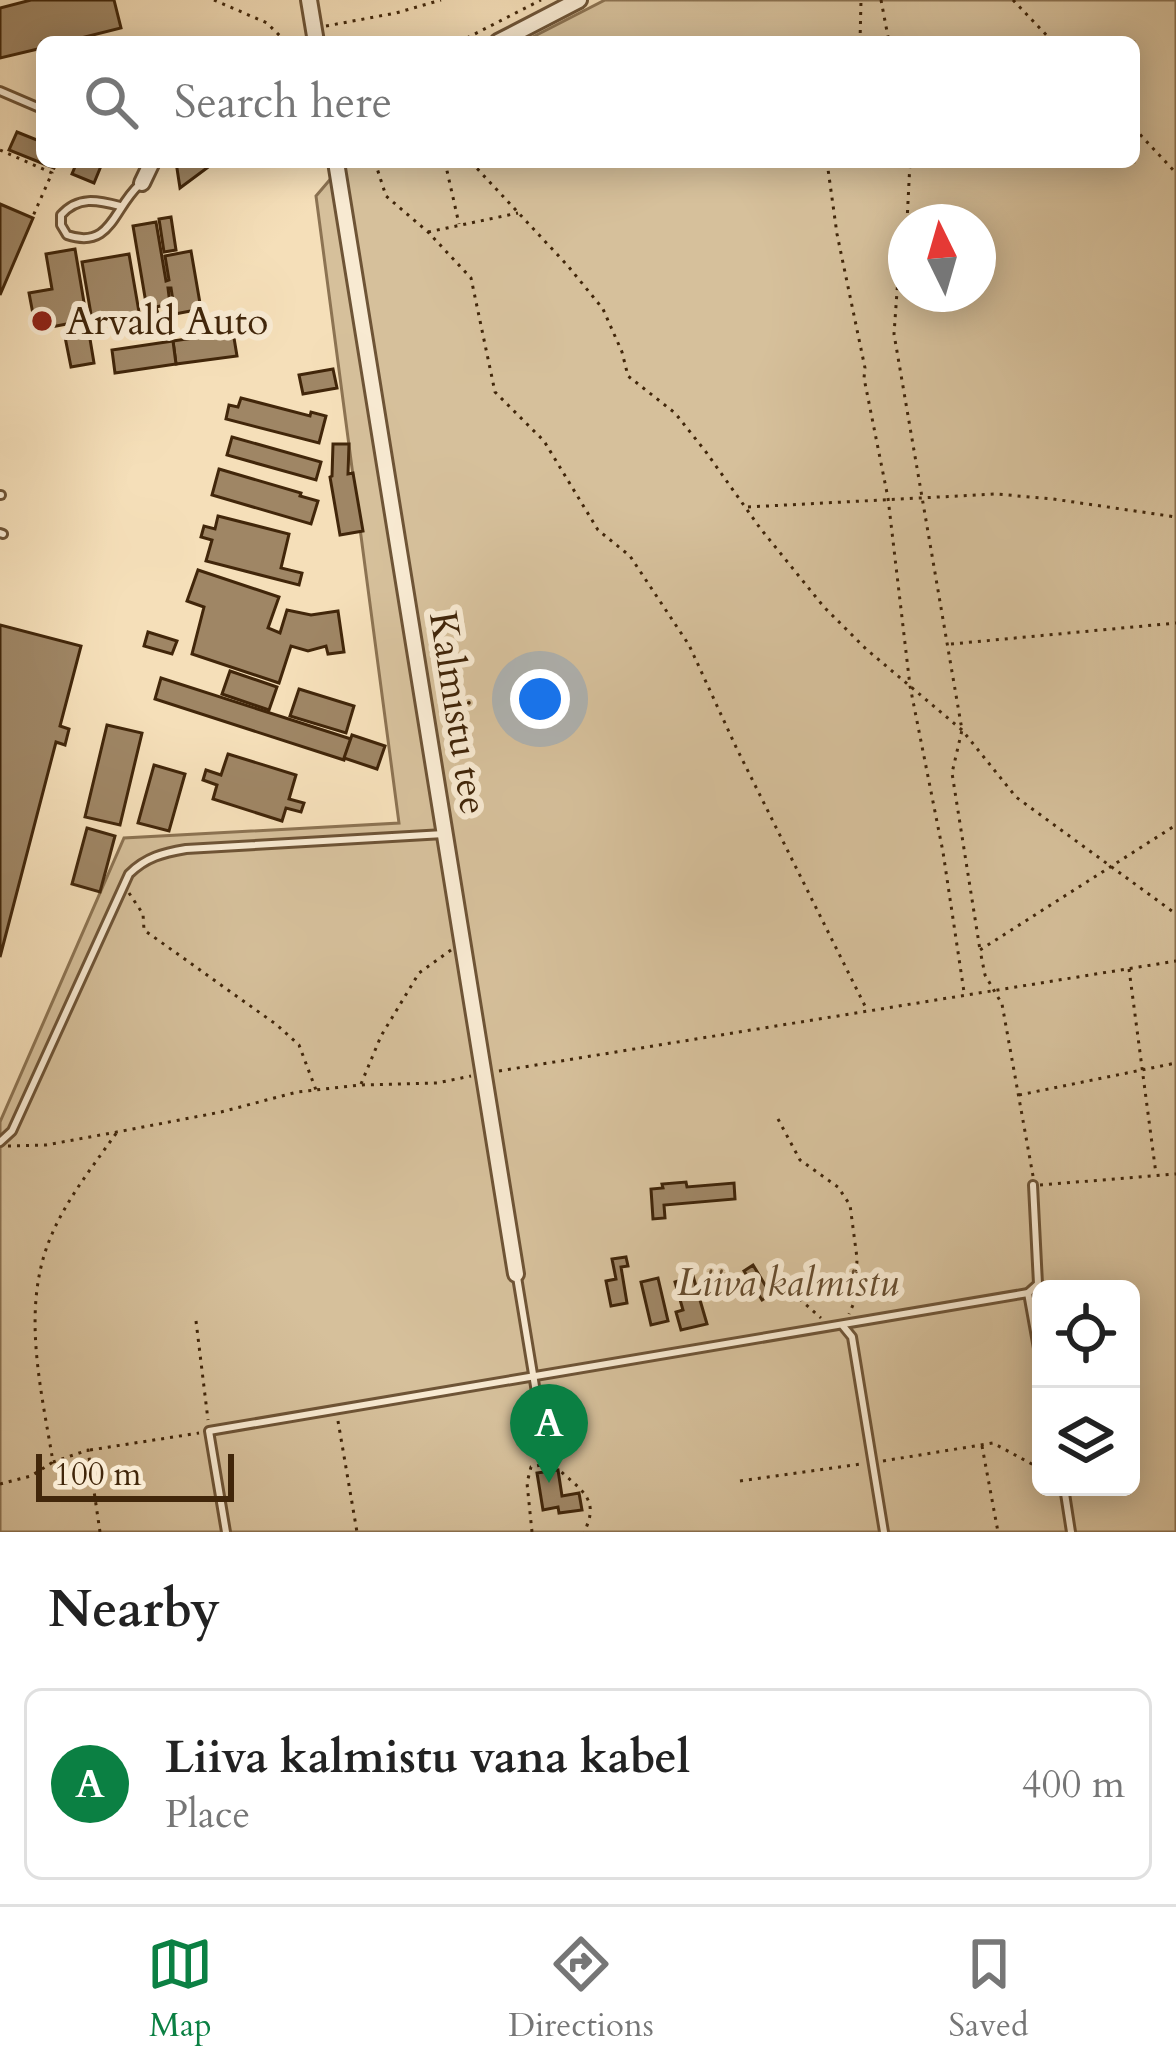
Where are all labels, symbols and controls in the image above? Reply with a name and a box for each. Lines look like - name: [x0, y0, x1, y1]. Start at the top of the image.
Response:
- search box: [36, 36, 1140, 168]
- icon: search: [78, 69, 144, 135]
- text: Search here: [174, 72, 392, 133]
- north arrow: [888, 204, 996, 312]
- place label: Arvald Auto: [66, 295, 268, 348]
- marker: Arvald Auto: [29, 308, 55, 334]
- street label: Kalmistu tee: [416, 608, 500, 818]
- your location: [510, 669, 570, 729]
- park label: Liiva kalmistu: [677, 1256, 899, 1309]
- map controls: [1032, 1280, 1140, 1496]
- button: locate: [1032, 1280, 1140, 1388]
- pin: A: [510, 1384, 588, 1483]
- button: layers: [1032, 1388, 1140, 1496]
- scale bar: [36, 1448, 234, 1501]
- text: 100 m: [54, 1452, 141, 1497]
- text: Nearby: [48, 1575, 220, 1645]
- text: Liiva kalmistu vana kabel: [165, 1727, 690, 1788]
- text: A: [75, 1758, 105, 1811]
- text: 400 m: [1022, 1758, 1125, 1811]
- text: Place: [165, 1788, 250, 1841]
- tab: Map: [147, 1931, 213, 2048]
- tab: Directions: [508, 1931, 654, 2048]
- tab: Saved: [949, 1931, 1029, 2048]

